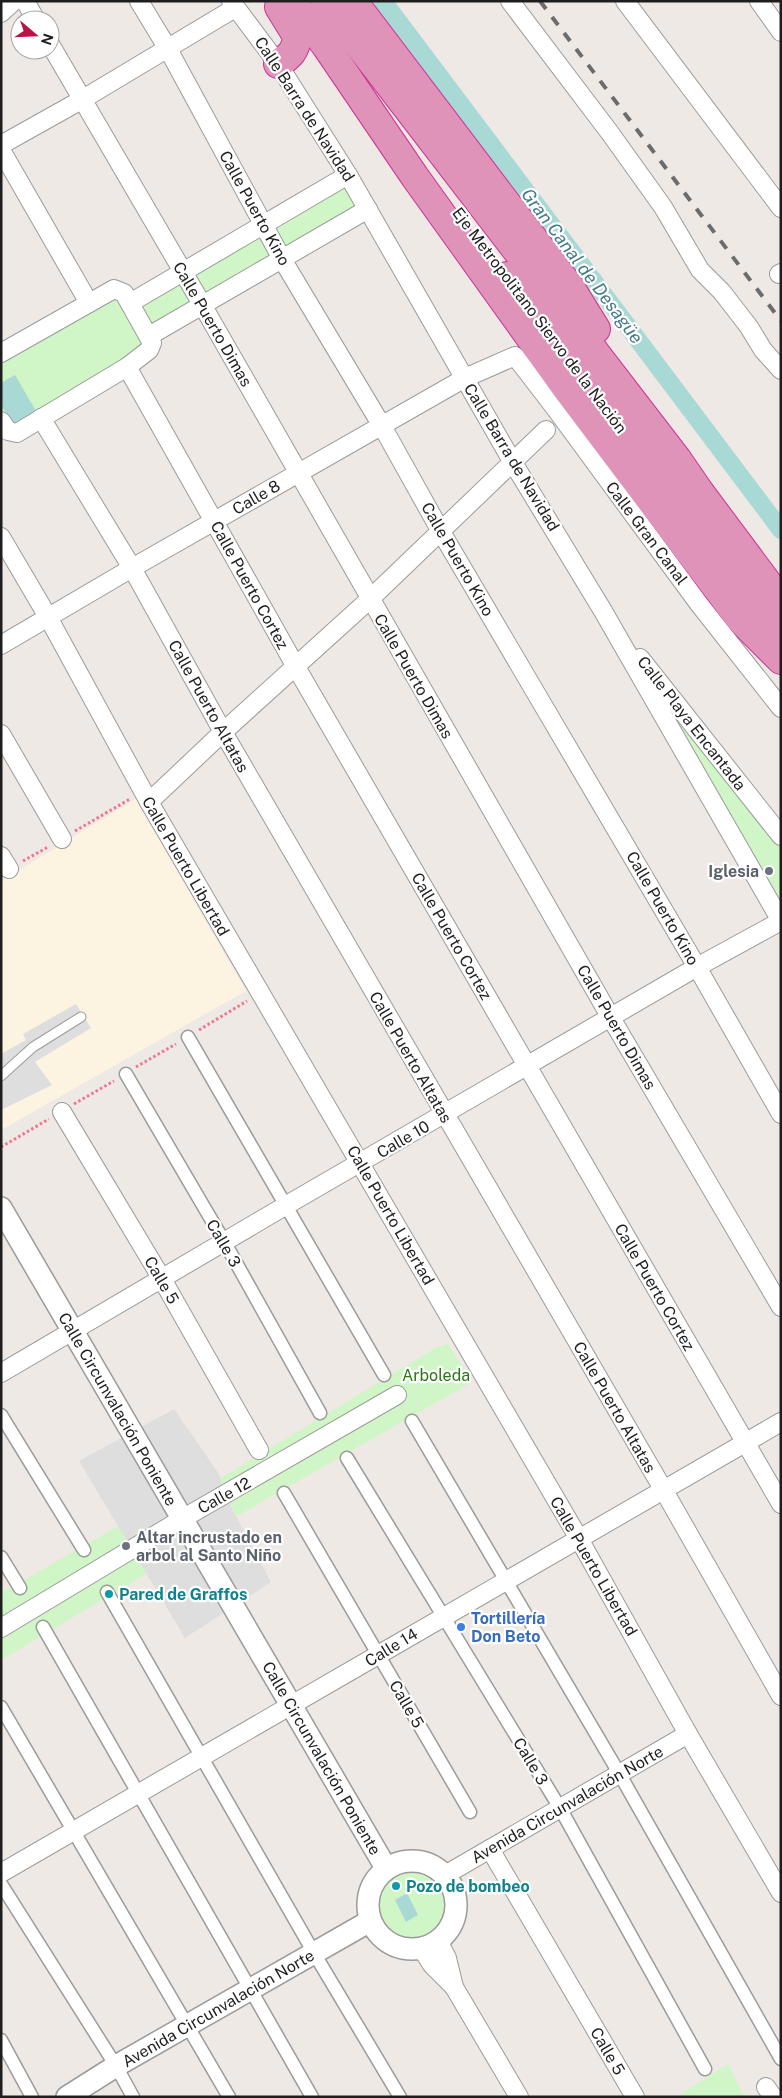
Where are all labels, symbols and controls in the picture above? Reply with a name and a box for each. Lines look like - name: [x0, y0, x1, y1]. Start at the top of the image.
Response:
- north arrow: [10, 10, 60, 60]
- text: N: [38, 31, 57, 47]
- street label: Calle Barra de Navidad: [251, 33, 359, 185]
- street label: Calle Puerto Kino: [215, 148, 294, 269]
- water label: Gran Canal de Desagüe: [517, 184, 648, 348]
- street label: Eje Metropolitano Siervo de la Nación: [448, 204, 631, 437]
- street label: Calle Puerto Dimas: [169, 259, 256, 390]
- street label: Calle Barra de Navidad: [460, 380, 563, 535]
- street label: Calle 8: [229, 476, 284, 519]
- street label: Calle Gran Canal: [602, 478, 692, 589]
- street label: Calle Puerto Kino: [417, 499, 498, 620]
- street label: Calle Puerto Cortez: [206, 518, 293, 653]
- street label: Calle Puerto Dimas: [370, 611, 457, 742]
- street label: Calle Puerto Altatas: [164, 637, 253, 776]
- street label: Calle Playa Encantada: [633, 652, 750, 794]
- street label: Calle Puerto Libertad: [138, 793, 233, 939]
- street label: Calle Puerto Kino: [622, 848, 703, 969]
- place label: Iglesia: [708, 862, 759, 881]
- marker: Iglesia: [763, 865, 775, 877]
- street label: Calle Puerto Cortez: [407, 869, 496, 1003]
- street label: Calle Puerto Dimas: [573, 962, 660, 1093]
- street label: Calle Puerto Altatas: [365, 988, 456, 1126]
- street label: Calle 10: [373, 1117, 433, 1162]
- street label: Calle Puerto Libertad: [343, 1142, 438, 1288]
- street label: Calle 3: [202, 1216, 245, 1270]
- street label: Calle Puerto Cortez: [610, 1220, 699, 1354]
- street label: Calle 5: [140, 1253, 183, 1307]
- street label: Calle Circunvalación Poniente: [54, 1309, 181, 1509]
- street label: Calle Puerto Altatas: [569, 1338, 660, 1476]
- park label: Arboleda: [402, 1366, 470, 1385]
- street label: Calle 12: [194, 1473, 254, 1518]
- street label: Calle Puerto Libertad: [546, 1493, 641, 1639]
- place label: Altar incrustado en arbol al Santo Niño: [136, 1528, 282, 1565]
- marker: Altar incrustado en arbol al Santo Niño: [120, 1540, 132, 1552]
- place label: Pared de Graffos: [119, 1585, 247, 1604]
- marker: Pared de Graffos: [103, 1588, 115, 1600]
- place label: Tortillería Don Beto: [471, 1609, 545, 1646]
- marker: Tortillería Don Beto: [455, 1621, 467, 1633]
- street label: Calle 14: [361, 1624, 421, 1671]
- street label: Calle Circunvalación Poniente: [258, 1658, 385, 1858]
- street label: Calle 5: [385, 1677, 428, 1731]
- street label: Calle 3: [509, 1734, 552, 1788]
- street label: Avenida Circunvalación Norte: [468, 1742, 666, 1867]
- place label: Pozo de bombeo: [406, 1877, 530, 1896]
- marker: Pozo de bombeo: [390, 1880, 402, 1892]
- street label: Avenida Circunvalación Norte: [119, 1946, 317, 2071]
- street label: Calle 5: [586, 2024, 629, 2078]

